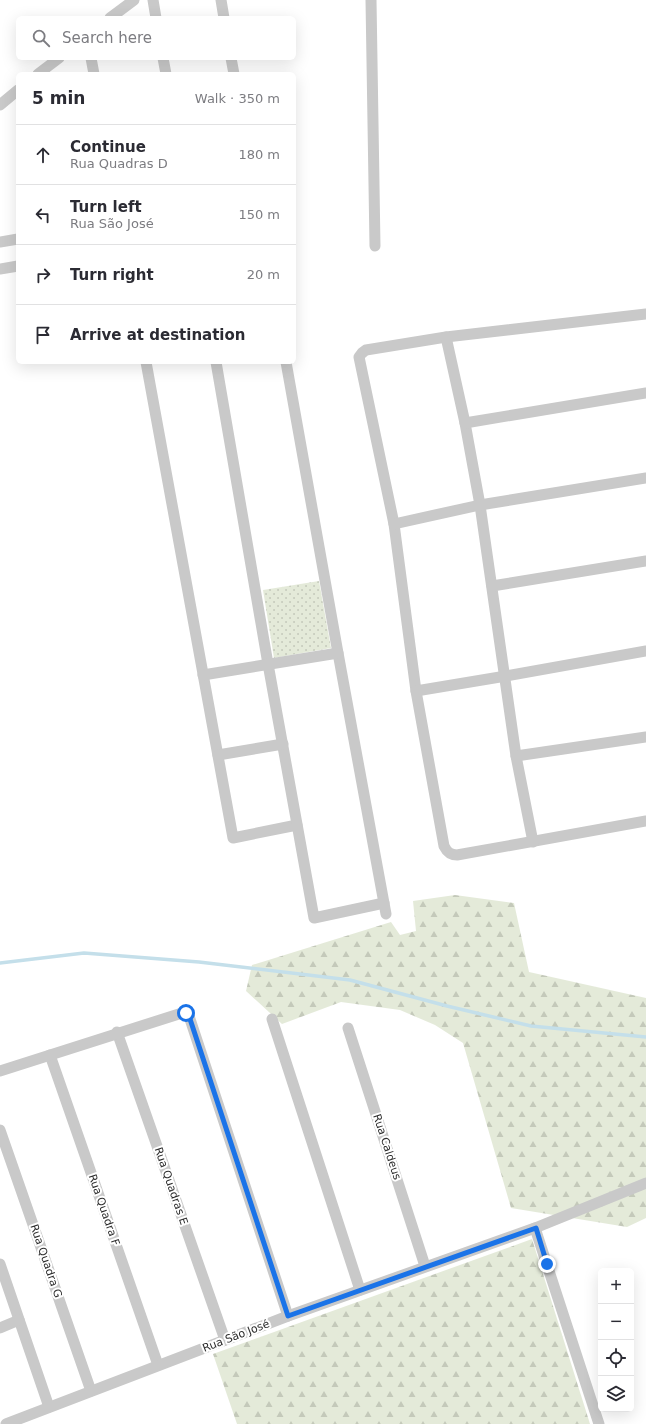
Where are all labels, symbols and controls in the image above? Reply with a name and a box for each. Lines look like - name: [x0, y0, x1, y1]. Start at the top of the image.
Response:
- search box: [16, 16, 296, 60]
- icon: search: [30, 27, 52, 49]
- text: Search here: [62, 29, 152, 47]
- text: 5 min: [32, 88, 85, 108]
- text: Walk · 350 m: [195, 91, 280, 106]
- text: Continue: [70, 138, 146, 156]
- icon: ahead: [32, 144, 54, 166]
- text: 180 m: [238, 147, 280, 162]
- text: Rua Quadras D: [70, 156, 168, 171]
- text: Turn left: [70, 198, 142, 216]
- icon: left: [32, 204, 54, 226]
- text: 150 m: [238, 207, 280, 222]
- text: Rua São José: [70, 216, 154, 231]
- icon: right: [32, 264, 54, 286]
- text: Turn right: [70, 266, 154, 284]
- text: 20 m: [247, 267, 280, 282]
- icon: arrive: [32, 324, 54, 346]
- text: Arrive at destination: [70, 326, 245, 344]
- route start: [177, 1004, 195, 1022]
- street label: Rua Caldeus: [370, 1113, 404, 1182]
- street label: Rua Quadras E: [152, 1146, 190, 1227]
- street label: Rua Quadra F: [86, 1173, 122, 1247]
- street label: Rua Quadra G: [27, 1222, 65, 1300]
- route end: [538, 1255, 556, 1273]
- map controls: [598, 1268, 634, 1412]
- button: +: [598, 1268, 634, 1304]
- button: −: [598, 1304, 634, 1340]
- street label: Rua São José: [201, 1317, 272, 1355]
- button: locate: [598, 1340, 634, 1376]
- button: layers: [598, 1376, 634, 1412]

